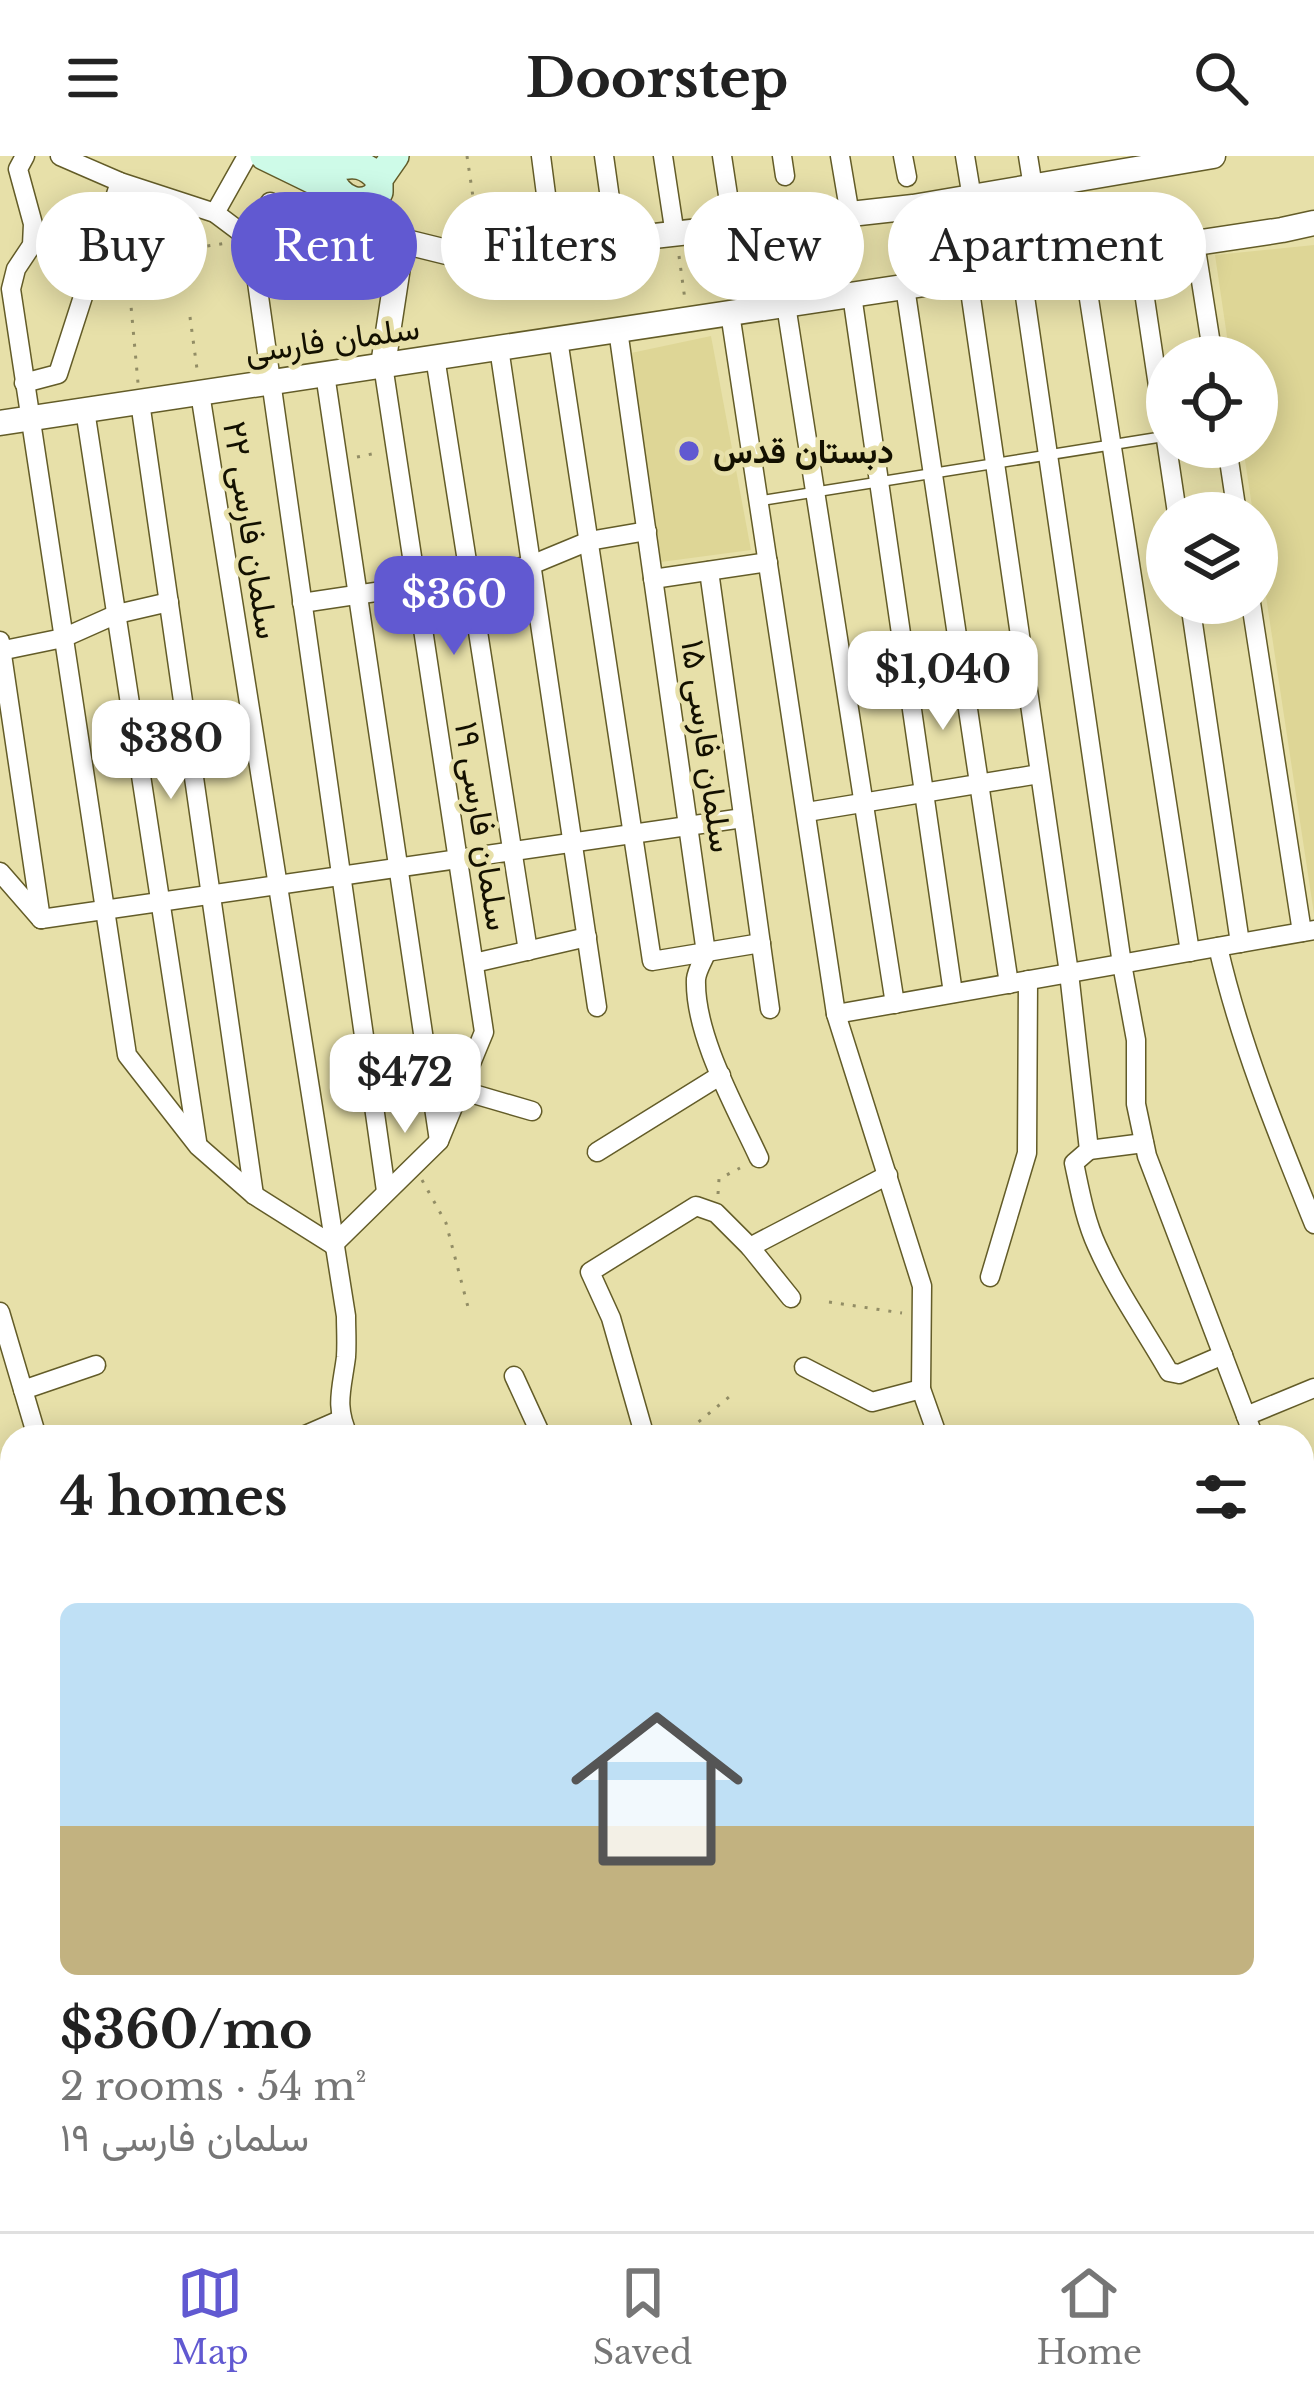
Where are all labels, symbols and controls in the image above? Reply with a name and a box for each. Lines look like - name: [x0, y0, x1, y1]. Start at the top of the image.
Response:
- icon: menu: [60, 45, 126, 111]
- text: Doorstep: [526, 45, 788, 112]
- icon: search: [1188, 45, 1254, 111]
- chip: Buy: [36, 192, 207, 300]
- chip: Rent: [231, 192, 417, 300]
- chip: Filters: [441, 192, 660, 300]
- chip: New: [684, 192, 864, 300]
- chip: Apartment: [888, 192, 1206, 300]
- street label: سلمان فارسی: [242, 307, 422, 372]
- map controls: [1146, 336, 1278, 624]
- button: locate: [1146, 336, 1278, 468]
- street label: سلمان فارسی ۲۲: [214, 418, 289, 642]
- place label: دبستان قدس: [713, 431, 894, 472]
- marker: دبستان قدس: [676, 438, 702, 464]
- button: layers: [1146, 492, 1278, 624]
- pin: $360: [383, 556, 525, 658]
- text: $360: [401, 570, 507, 619]
- pin: $1,040: [845, 631, 1041, 733]
- street label: سلمان فارسی ۱۵: [672, 637, 743, 855]
- text: $1,040: [875, 645, 1011, 694]
- pin: $380: [100, 700, 242, 802]
- text: $380: [119, 714, 223, 763]
- street label: سلمان فارسی ۱۹: [446, 719, 519, 933]
- pin: $472: [334, 1034, 476, 1136]
- text: $472: [357, 1048, 453, 1097]
- icon: filters: [1188, 1464, 1254, 1530]
- text: 4 homes: [60, 1466, 288, 1529]
- icon: home: [549, 1681, 765, 1897]
- text: $360/mo: [60, 1999, 313, 2062]
- text: 2 rooms · 54 m²: [60, 2062, 367, 2111]
- text: سلمان فارسی ۱۹: [60, 2113, 309, 2162]
- tab: Map: [172, 2260, 249, 2373]
- tab: Saved: [593, 2260, 692, 2373]
- tab: Home: [1036, 2260, 1142, 2373]

